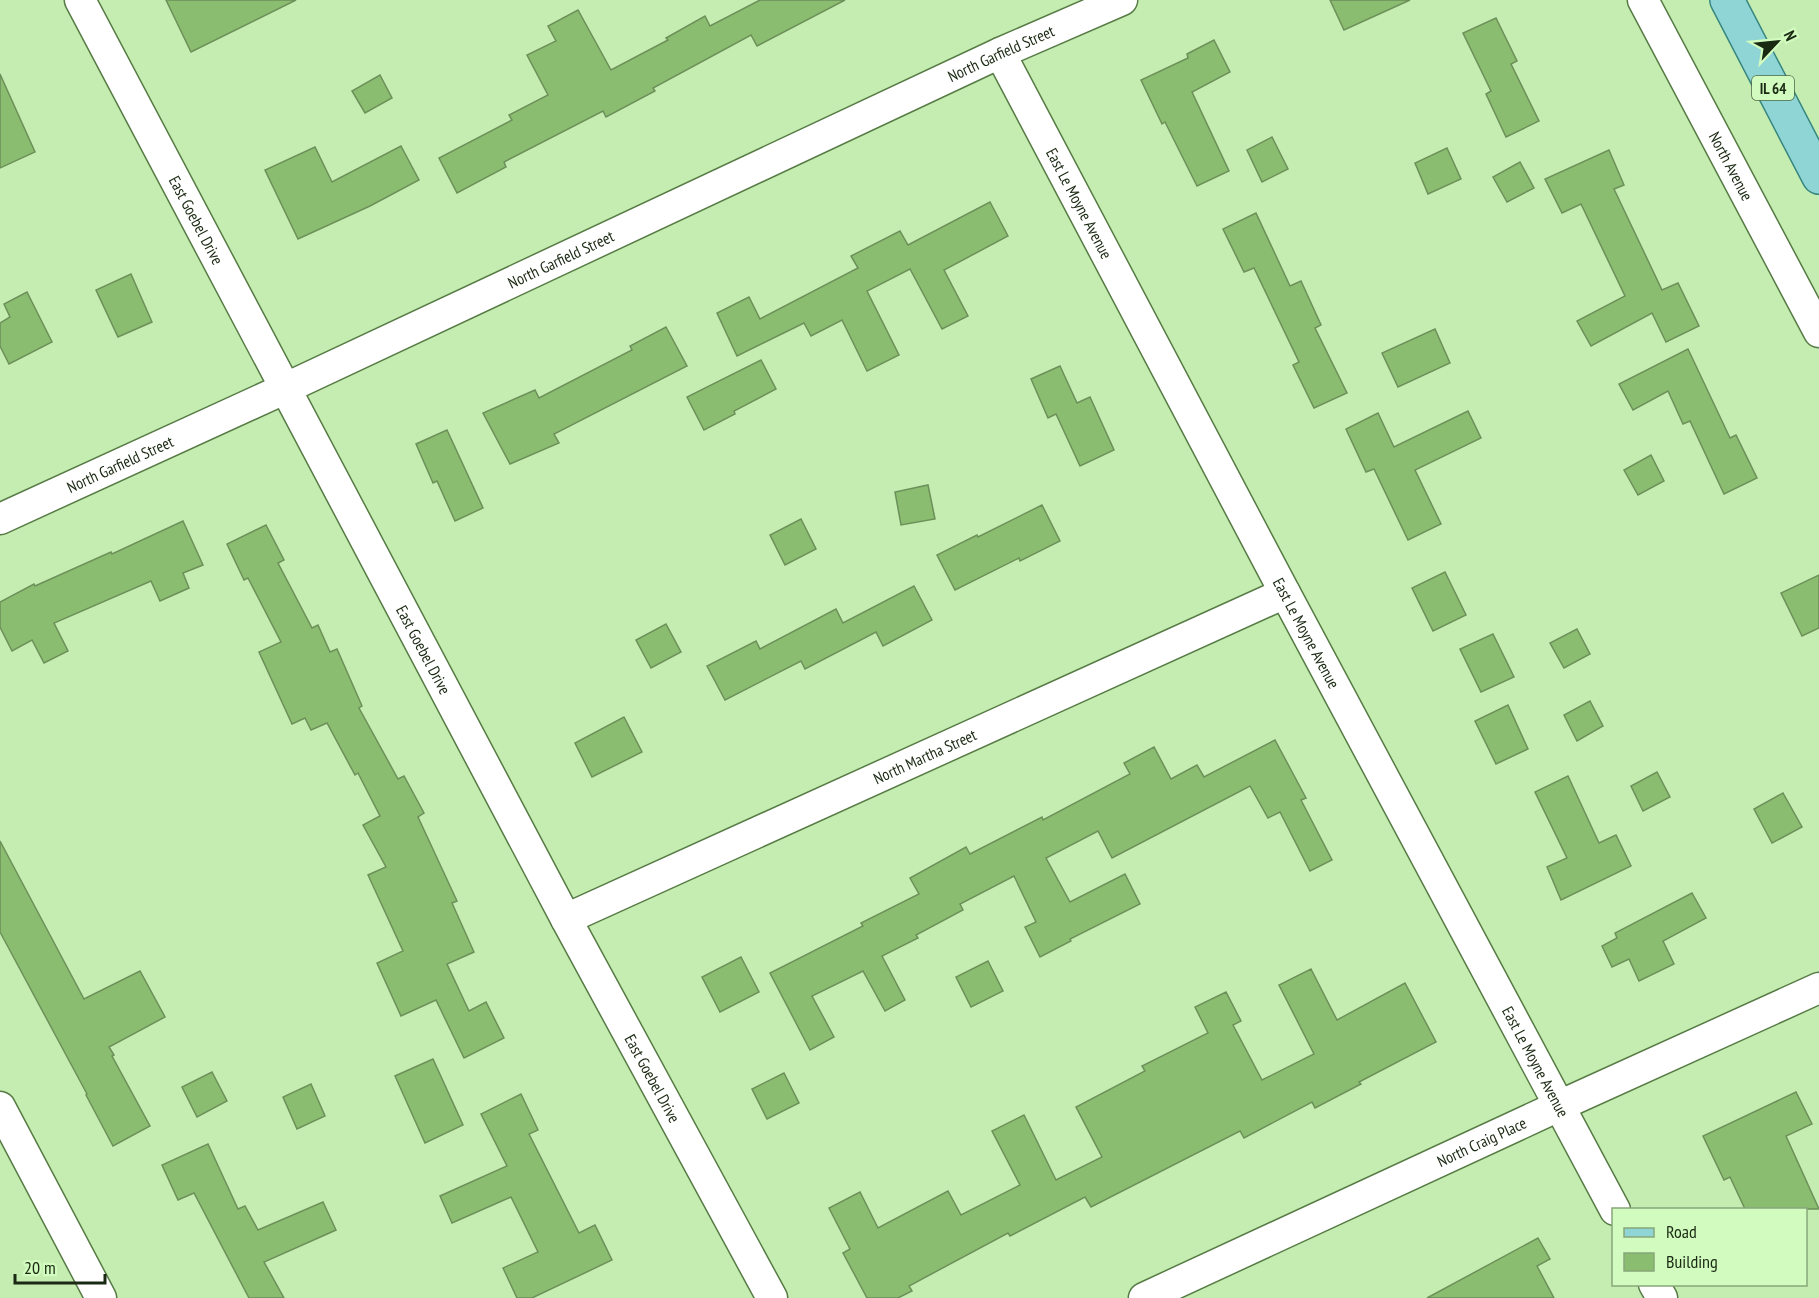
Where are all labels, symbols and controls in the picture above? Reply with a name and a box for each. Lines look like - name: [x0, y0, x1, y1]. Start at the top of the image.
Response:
- north arrow: [1747, 12, 1807, 72]
- street label: North Garfield Street: [945, 20, 1058, 86]
- text: N: [1780, 27, 1801, 44]
- road number: IL 64: [1752, 76, 1794, 100]
- street label: North Avenue: [1705, 128, 1758, 204]
- street label: East Le Moyne Avenue: [1042, 144, 1117, 262]
- street label: East Goebel Drive: [165, 172, 228, 268]
- street label: North Garfield Street: [505, 225, 617, 293]
- street label: North Garfield Street: [64, 431, 177, 497]
- street label: East Le Moyne Avenue: [1269, 574, 1344, 692]
- street label: East Goebel Drive: [392, 602, 455, 698]
- street label: North Martha Street: [870, 724, 980, 788]
- street label: East Le Moyne Avenue: [1498, 1003, 1573, 1120]
- street label: East Goebel Drive: [621, 1031, 685, 1126]
- street label: North Craig Place: [1434, 1112, 1529, 1171]
- legend: [1612, 1208, 1807, 1286]
- text: Road: [1666, 1220, 1697, 1243]
- scale bar: [15, 1247, 105, 1285]
- text: Building: [1666, 1250, 1718, 1273]
- text: 20 m: [24, 1256, 56, 1279]

